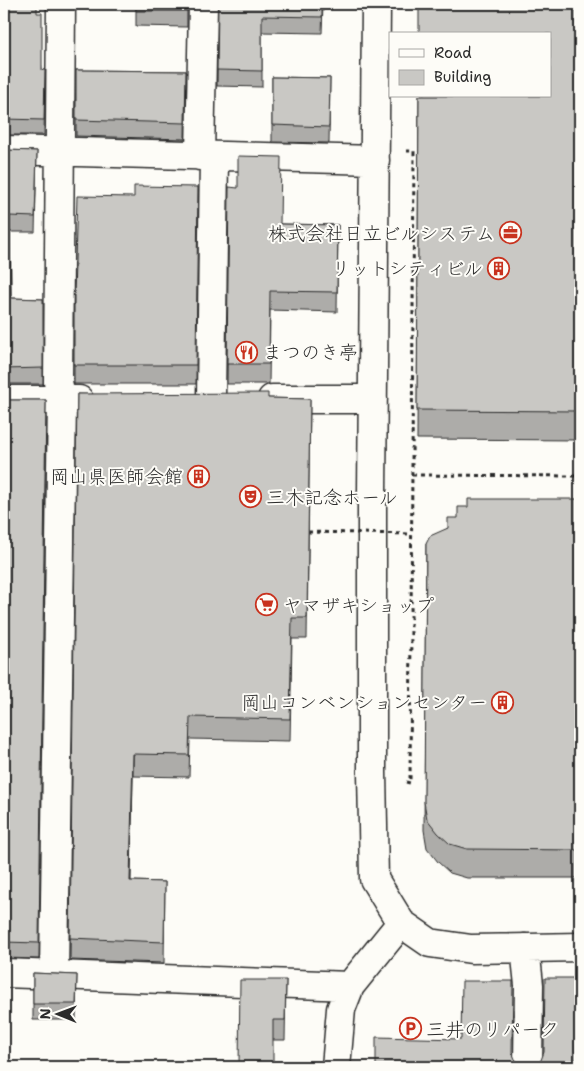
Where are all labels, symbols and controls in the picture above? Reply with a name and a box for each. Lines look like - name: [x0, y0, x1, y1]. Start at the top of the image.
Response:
- legend: [389, 32, 552, 98]
- text: Road: [434, 43, 472, 63]
- text: Building: [434, 67, 491, 87]
- place label: 株式会社日立ビルシステム: [268, 221, 495, 246]
- office icon: 株式会社日立ビルシステム: [499, 221, 523, 245]
- place label: リットシティビル: [331, 256, 483, 281]
- building icon: リットシティビル: [487, 256, 511, 280]
- restaurant icon: まつのき亭: [235, 340, 259, 364]
- place label: まつのき亭: [263, 340, 358, 365]
- place label: 岡山県医師会館: [50, 464, 183, 489]
- building icon: 岡山県医師会館: [187, 464, 211, 488]
- theatre icon: 三木記念ホール: [238, 485, 262, 509]
- place label: 三木記念ホール: [266, 485, 398, 510]
- supermarket icon: ヤマザキショップ: [255, 593, 279, 617]
- place label: ヤマザキショップ: [283, 593, 434, 618]
- place label: 岡山コンベンションセンター: [241, 690, 487, 715]
- building icon: 岡山コンベンションセンター: [491, 690, 515, 714]
- north arrow: [32, 988, 82, 1038]
- text: N: [36, 1008, 54, 1019]
- parking icon: 三井のリパーク: [398, 1017, 422, 1041]
- place label: 三井のリパーク: [426, 1017, 559, 1042]

